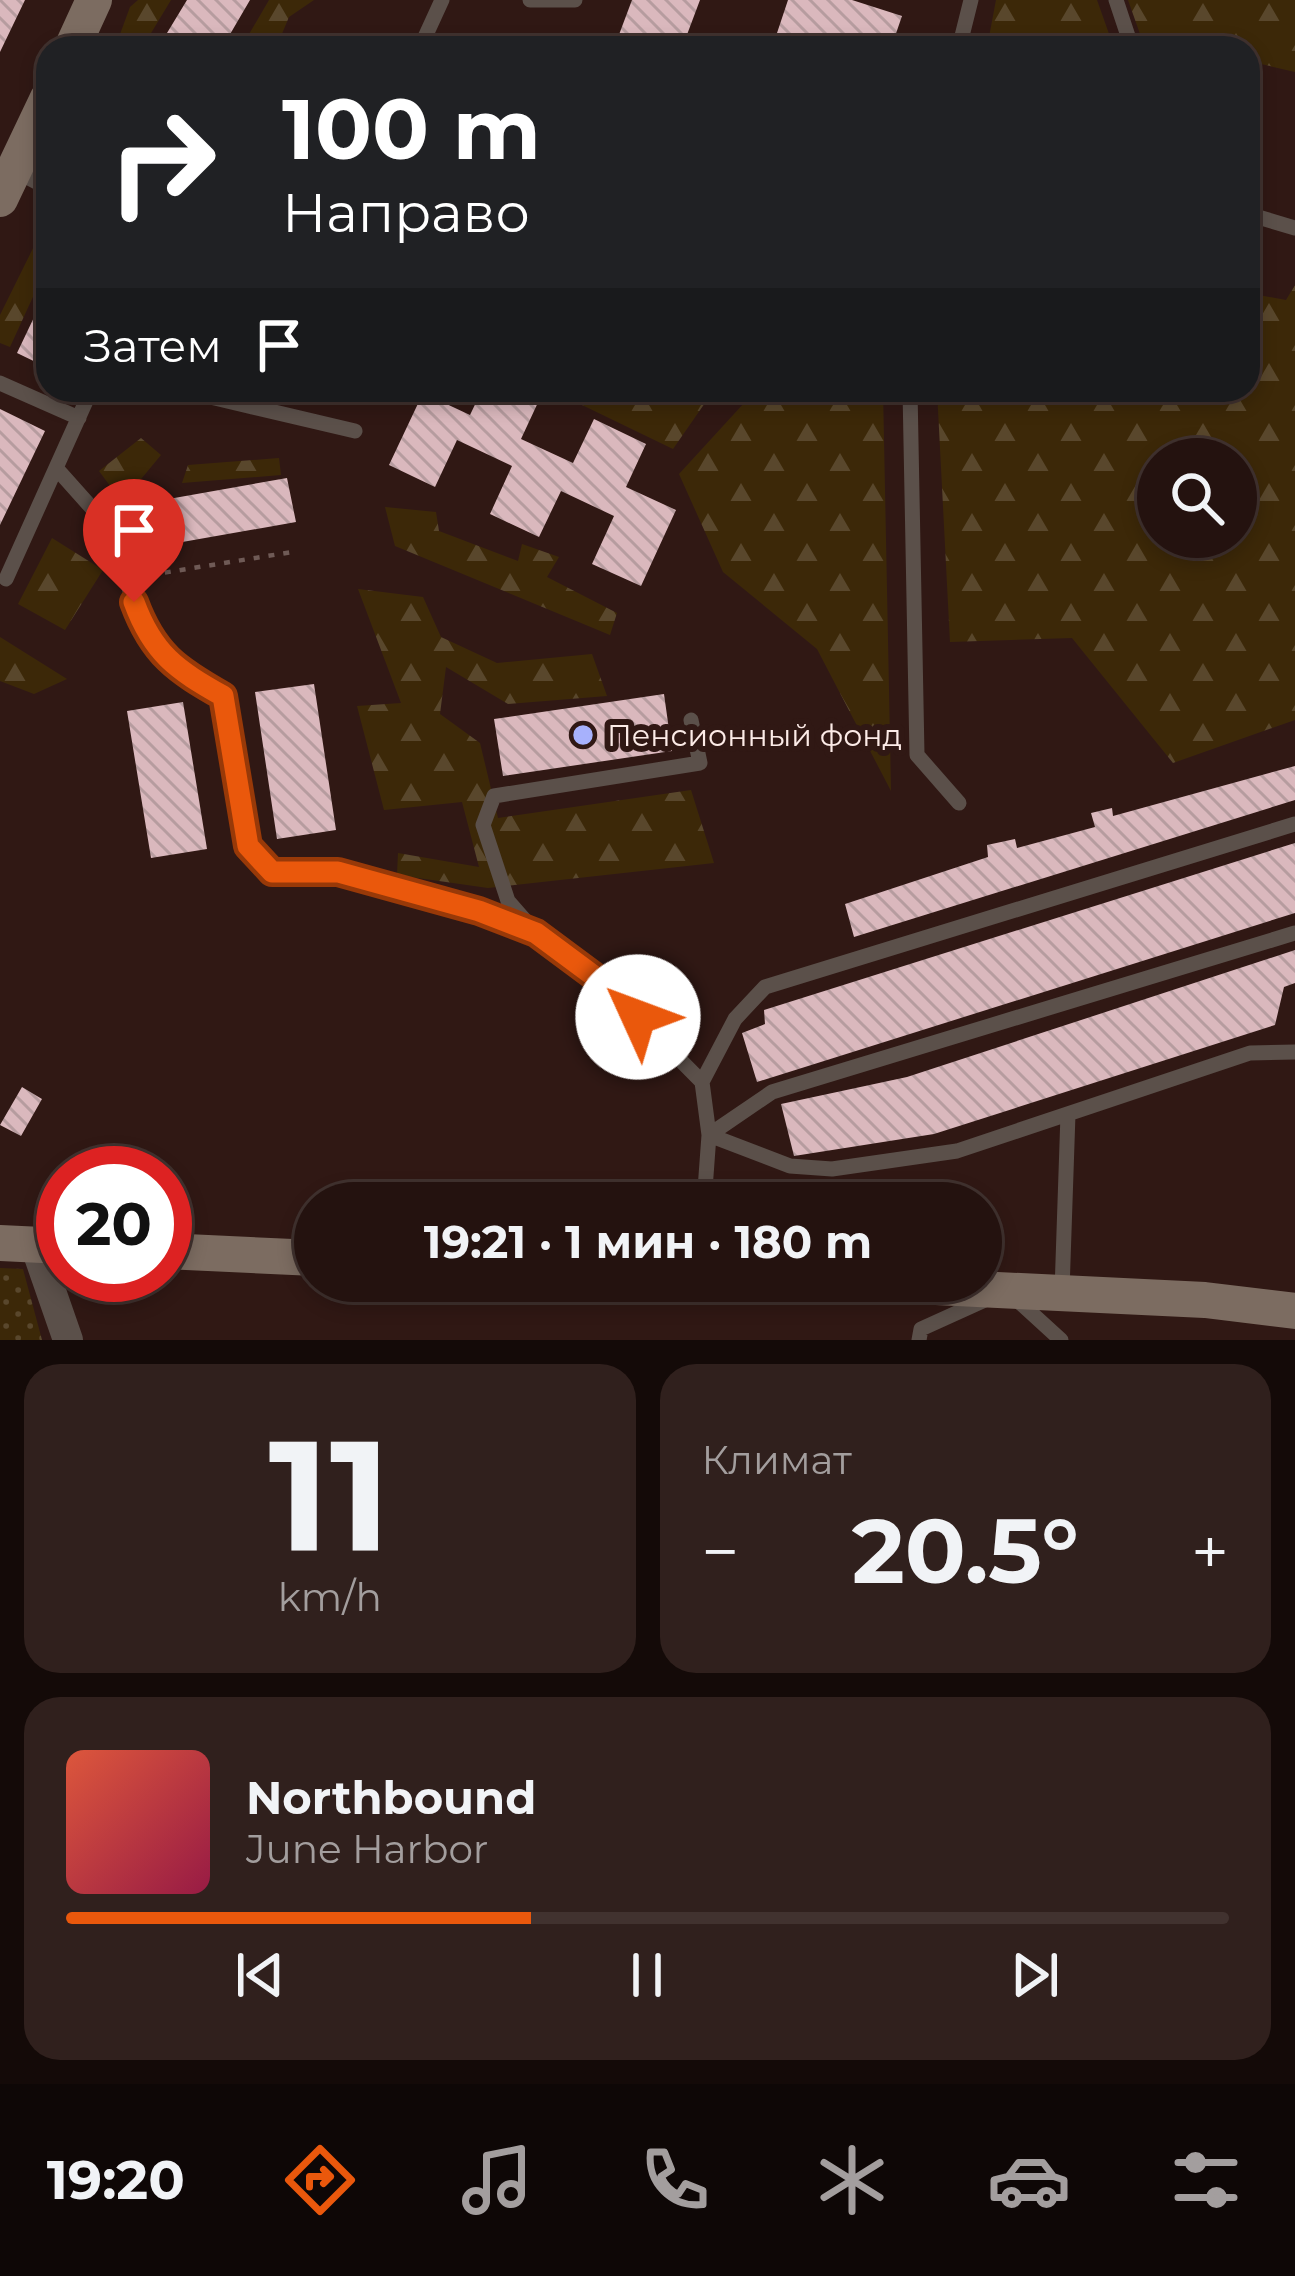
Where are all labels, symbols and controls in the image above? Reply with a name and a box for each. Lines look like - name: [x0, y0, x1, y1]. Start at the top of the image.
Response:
- text: 100 m: [282, 78, 541, 180]
- icon: right: [84, 84, 240, 240]
- text: Направо: [282, 180, 530, 246]
- icon: arrive: [246, 312, 312, 378]
- text: Затем: [84, 318, 222, 373]
- map controls: [1137, 438, 1257, 558]
- button: search: [1137, 438, 1257, 558]
- pin: [83, 479, 185, 602]
- icon: arrive: [101, 497, 167, 563]
- place label: Пенсионный фонд: [607, 717, 902, 754]
- marker: Пенсионный фонд: [570, 722, 596, 748]
- position arrow: [575, 954, 701, 1080]
- speed limit sign: 20: [36, 1146, 192, 1302]
- text: 19:21 · 1 мин · 180 m: [424, 1214, 872, 1269]
- text: 11: [269, 1400, 391, 1590]
- text: Климат: [702, 1436, 852, 1484]
- text: 20.5°: [852, 1496, 1079, 1606]
- text: −: [702, 1511, 739, 1592]
- text: +: [1191, 1511, 1229, 1592]
- text: km/h: [278, 1573, 382, 1621]
- text: Northbound: [246, 1770, 536, 1825]
- text: June Harbor: [246, 1825, 488, 1873]
- icon: previous: [227, 1942, 293, 2008]
- icon: pause: [614, 1942, 680, 2008]
- icon: next: [1002, 1942, 1068, 2008]
- icon: directions: [278, 2138, 362, 2222]
- icon: music: [455, 2138, 539, 2222]
- icon: phone: [633, 2138, 717, 2222]
- icon: climate: [810, 2138, 894, 2222]
- icon: car: [987, 2138, 1071, 2222]
- icon: filters: [1164, 2138, 1248, 2222]
- text: 19:20: [47, 2147, 185, 2213]

